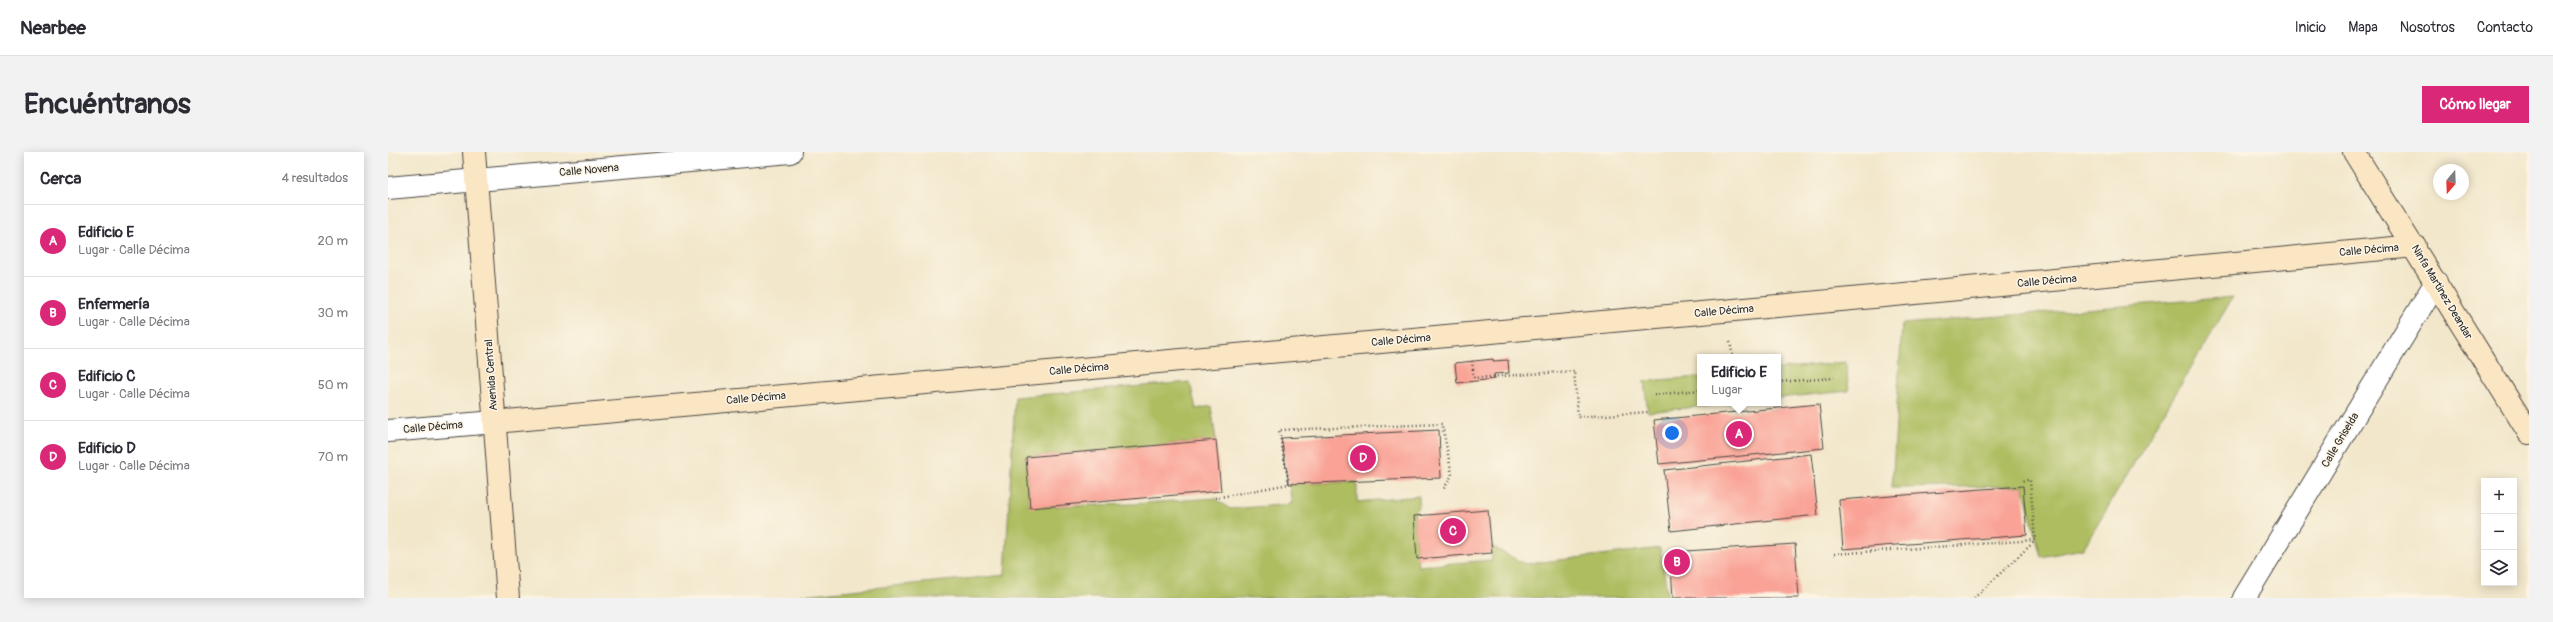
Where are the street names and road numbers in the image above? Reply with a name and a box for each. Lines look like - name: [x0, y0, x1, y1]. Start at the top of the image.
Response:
- street label: Calle Novena: [559, 161, 619, 179]
- street label: Calle Décima: [2339, 241, 2399, 259]
- street label: Ninfa Martinez Deandar: [2409, 242, 2475, 342]
- street label: Calle Décima: [2017, 272, 2077, 290]
- street label: Calle Décima: [1694, 302, 1754, 320]
- street label: Calle Décima: [1371, 331, 1431, 349]
- street label: Avenida Central: [482, 339, 500, 411]
- street label: Calle Décima: [1049, 360, 1109, 378]
- street label: Calle Décima: [726, 389, 786, 407]
- street label: Calle Griselda: [2319, 410, 2361, 470]
- street label: Calle Décima: [403, 418, 463, 436]

